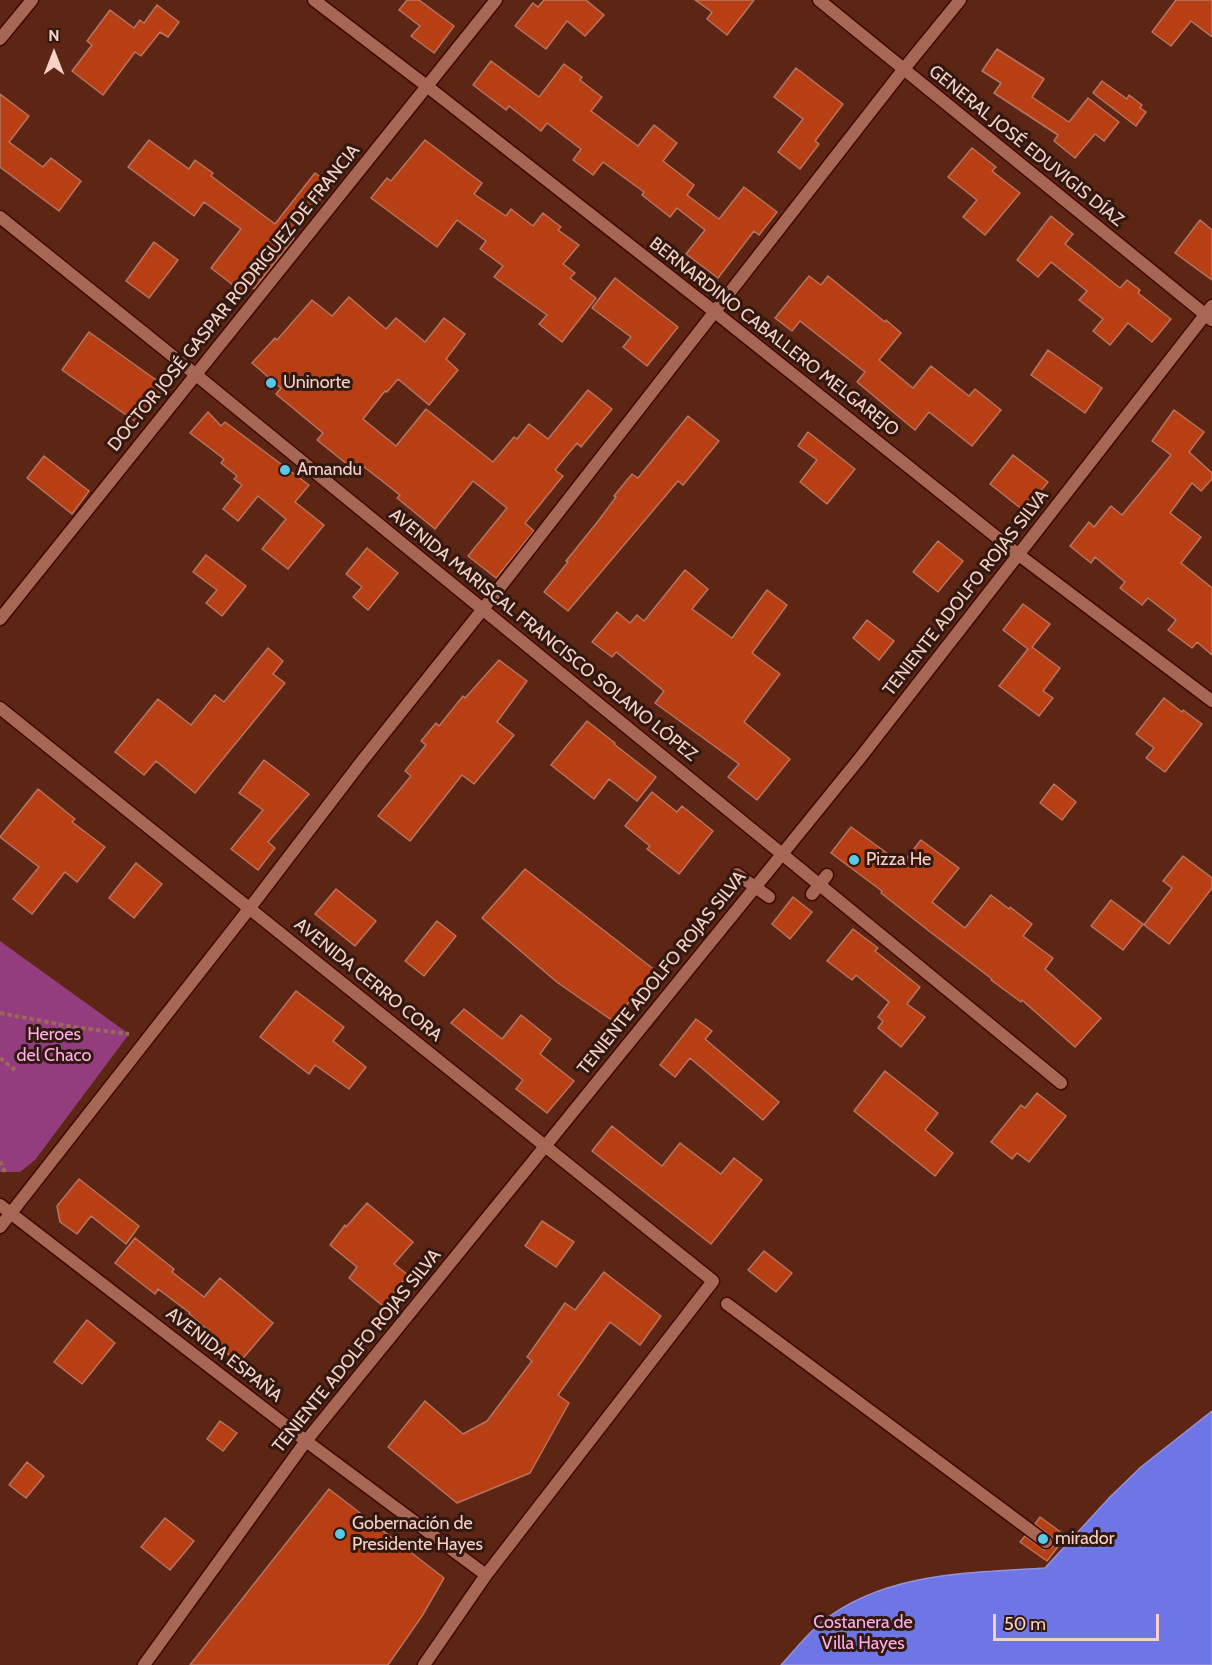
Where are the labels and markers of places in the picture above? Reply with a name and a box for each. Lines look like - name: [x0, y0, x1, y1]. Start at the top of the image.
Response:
- place label: Uninorte: [283, 372, 350, 394]
- marker: Uninorte: [264, 376, 278, 390]
- place label: Amandu: [297, 459, 362, 481]
- marker: Amandu: [278, 463, 292, 477]
- place label: Pizza He: [866, 849, 931, 871]
- marker: Pizza He: [847, 853, 861, 867]
- place label: Gobernación de Presidente Hayes: [352, 1513, 483, 1556]
- marker: Gobernación de Presidente Hayes: [333, 1527, 347, 1541]
- place label: mirador: [1055, 1528, 1114, 1550]
- marker: mirador: [1036, 1532, 1050, 1546]

